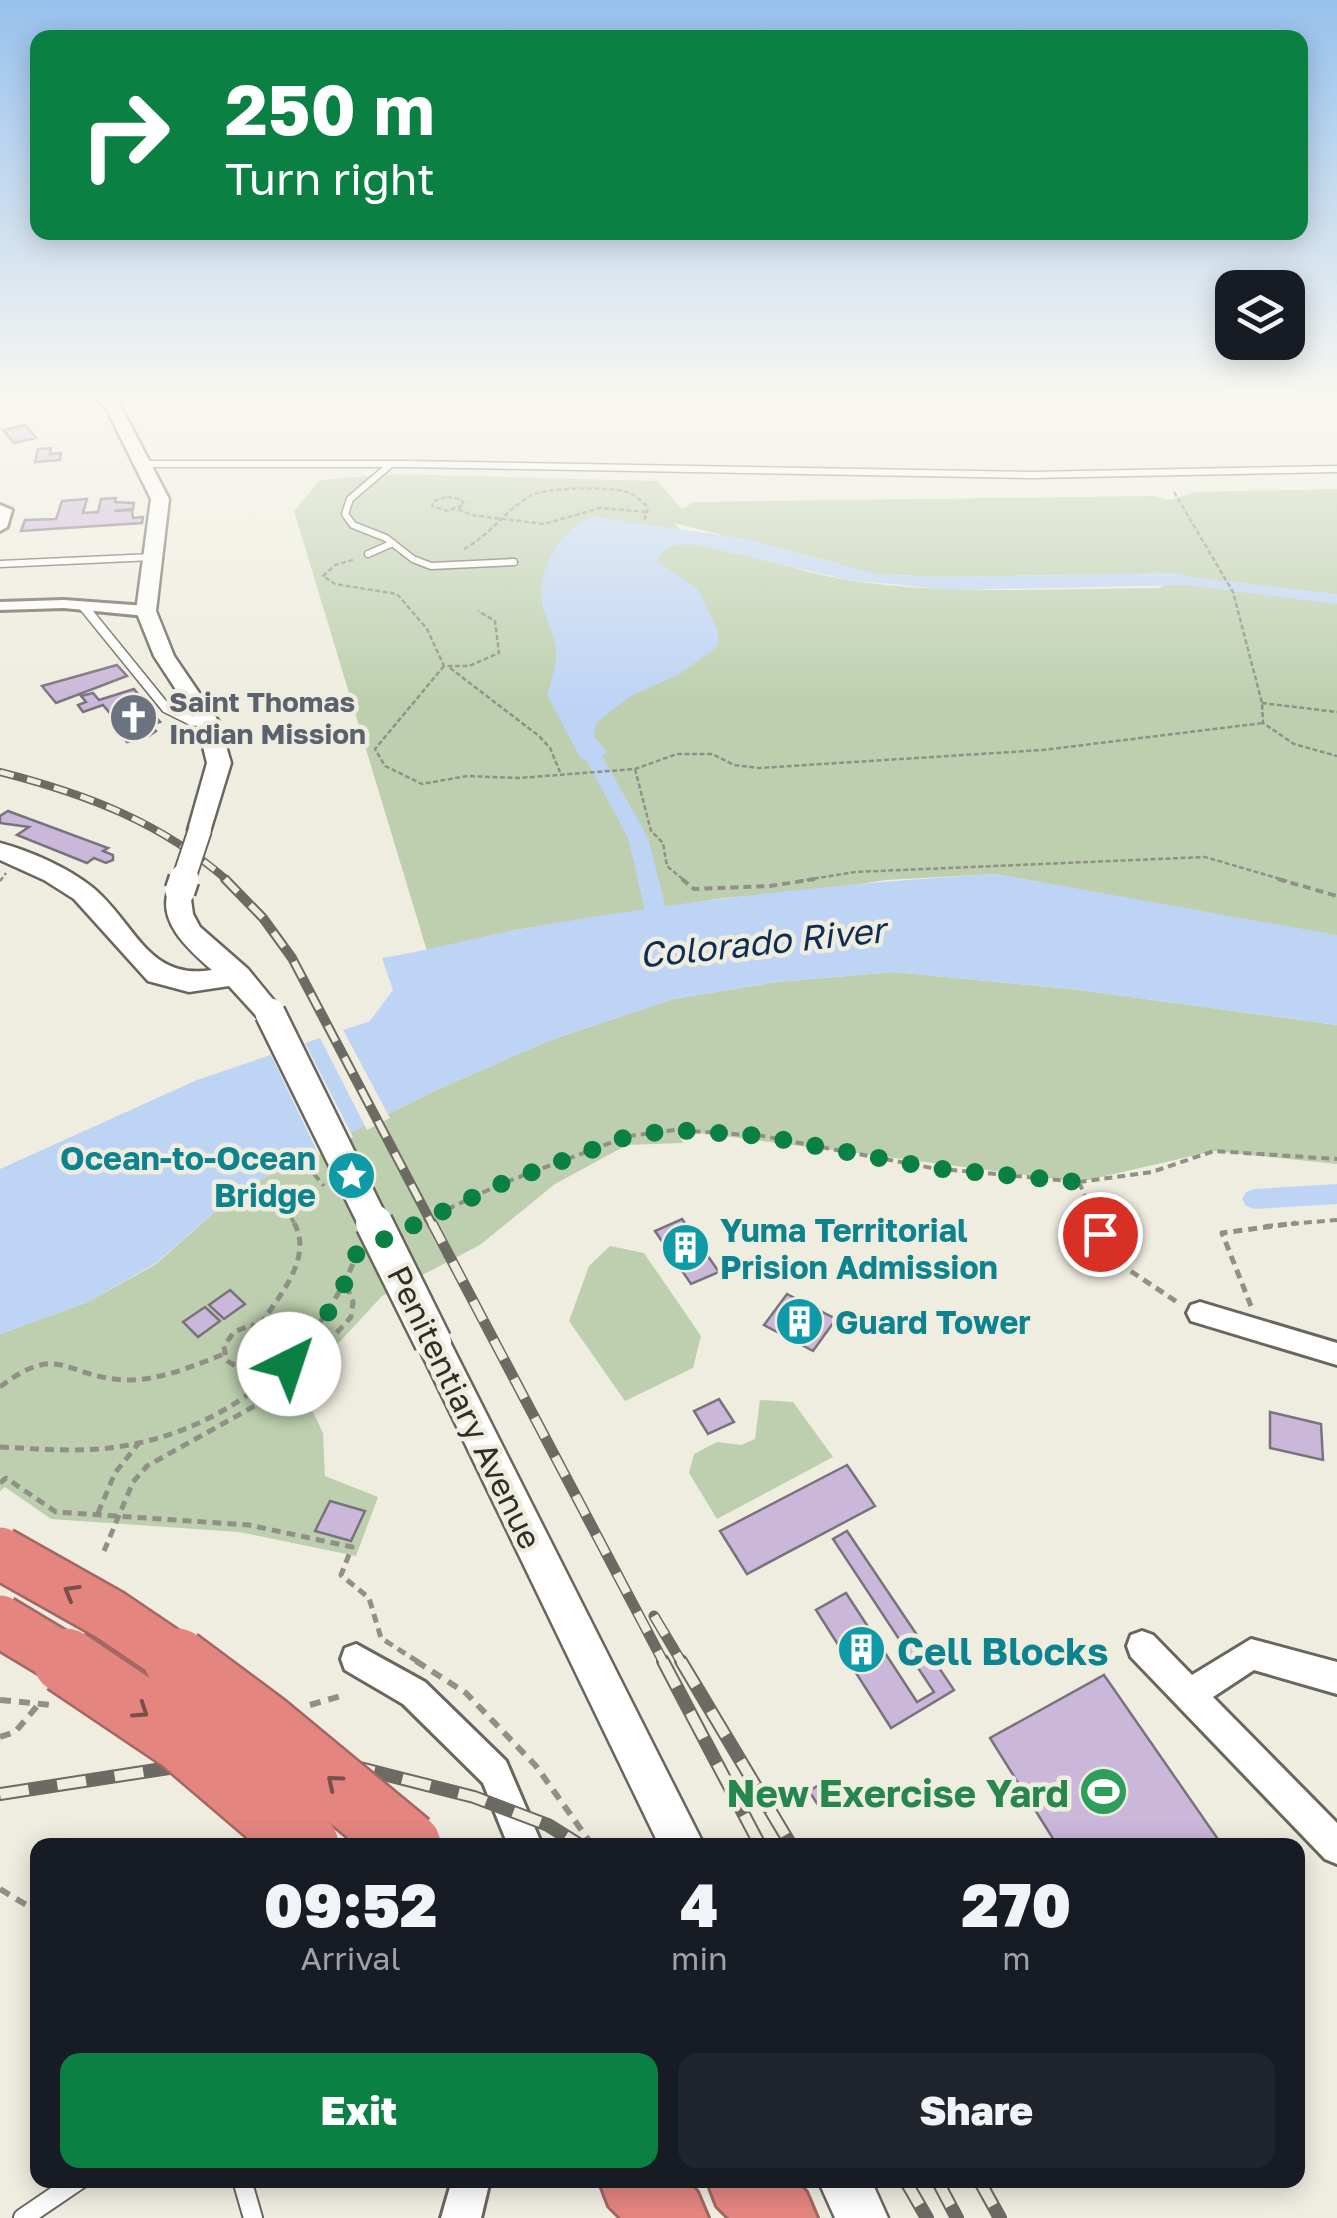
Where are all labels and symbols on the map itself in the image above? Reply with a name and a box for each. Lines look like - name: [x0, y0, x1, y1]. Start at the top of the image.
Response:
- place label: Saint Thomas Indian Mission: [169, 685, 366, 750]
- church icon: Saint Thomas Indian Mission: [108, 691, 160, 743]
- water label: Colorado River: [637, 908, 891, 976]
- place label: Ocean-to-Ocean Bridge: [60, 1139, 316, 1214]
- place icon: Ocean-to-Ocean Bridge: [325, 1150, 377, 1202]
- pin: [1058, 1192, 1143, 1277]
- place label: Yuma Territorial Prision Admission: [720, 1211, 998, 1286]
- building icon: Yuma Territorial Prision Admission: [659, 1222, 711, 1274]
- street label: Penitentiary Avenue: [380, 1259, 550, 1555]
- building icon: Guard Tower: [774, 1296, 826, 1348]
- place label: Guard Tower: [835, 1303, 1031, 1341]
- position arrow: [237, 1312, 341, 1416]
- one-way arrow: [64, 1585, 82, 1604]
- building icon: Cell Blocks: [836, 1624, 888, 1676]
- place label: Cell Blocks: [897, 1628, 1108, 1673]
- one-way arrow: [130, 1699, 149, 1717]
- sports icon: New Exercise Yard: [1078, 1766, 1130, 1818]
- place label: New Exercise Yard: [727, 1770, 1069, 1815]
- one-way arrow: [328, 1775, 346, 1793]

